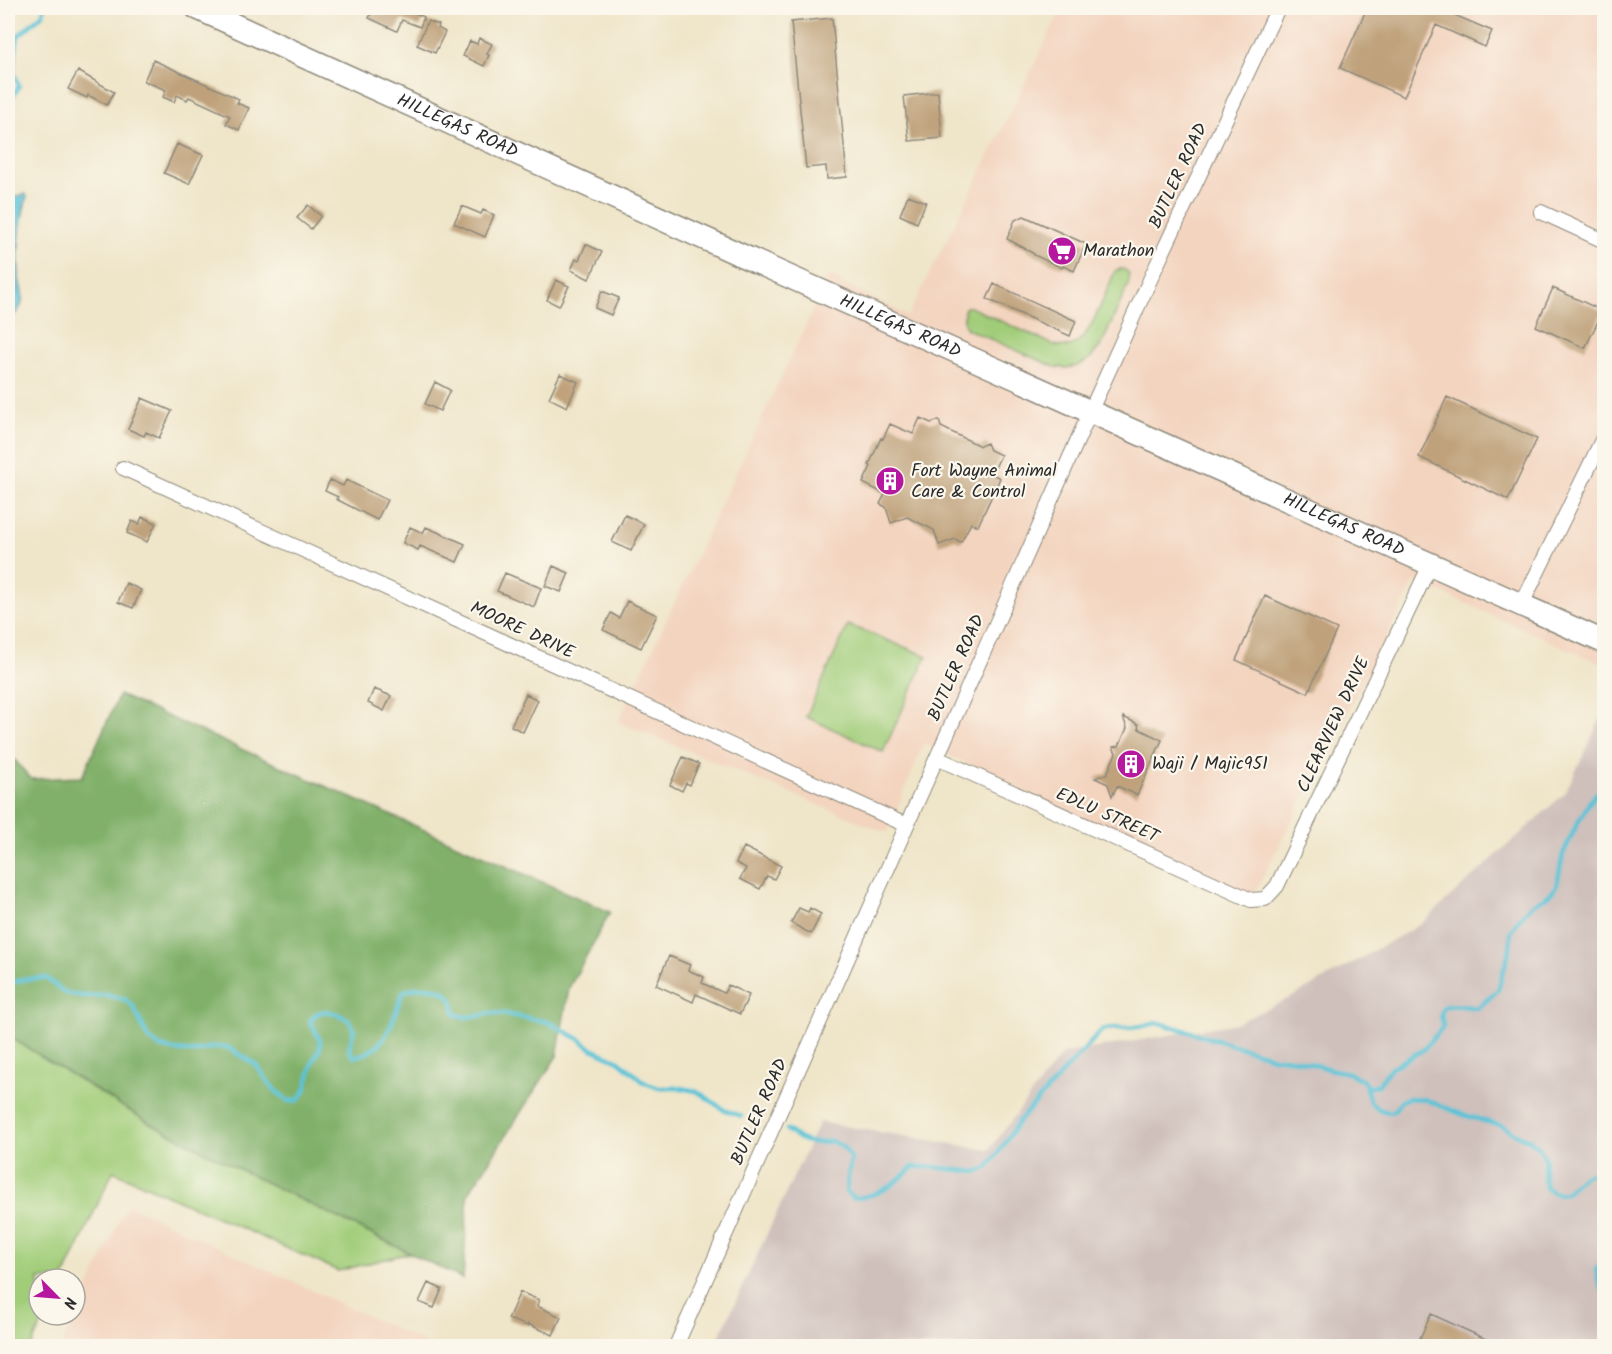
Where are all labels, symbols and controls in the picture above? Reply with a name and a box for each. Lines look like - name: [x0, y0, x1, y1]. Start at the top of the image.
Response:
- street label: HILLEGAS ROAD: [392, 86, 523, 167]
- street label: BUTLER ROAD: [1142, 118, 1216, 234]
- supermarket icon: Marathon: [1046, 235, 1078, 267]
- place label: Marathon: [1083, 237, 1154, 266]
- street label: HILLEGAS ROAD: [835, 287, 966, 367]
- place label: Fort Wayne Animal Care & Control: [911, 457, 1057, 507]
- building icon: Fort Wayne Animal Care & Control: [874, 465, 906, 497]
- street label: HILLEGAS ROAD: [1278, 485, 1410, 565]
- street label: MOORE DRIVE: [465, 594, 579, 668]
- street label: BUTLER ROAD: [921, 610, 994, 726]
- street label: CLEARVIEW DRIVE: [1290, 652, 1378, 798]
- building icon: Waji / Majic951: [1115, 748, 1147, 780]
- place label: Waji / Majic951: [1152, 750, 1268, 779]
- street label: EDLU STREET: [1051, 780, 1165, 852]
- street label: BUTLER ROAD: [724, 1054, 797, 1170]
- north arrow: [27, 1267, 87, 1327]
- text: N: [56, 1293, 83, 1313]

